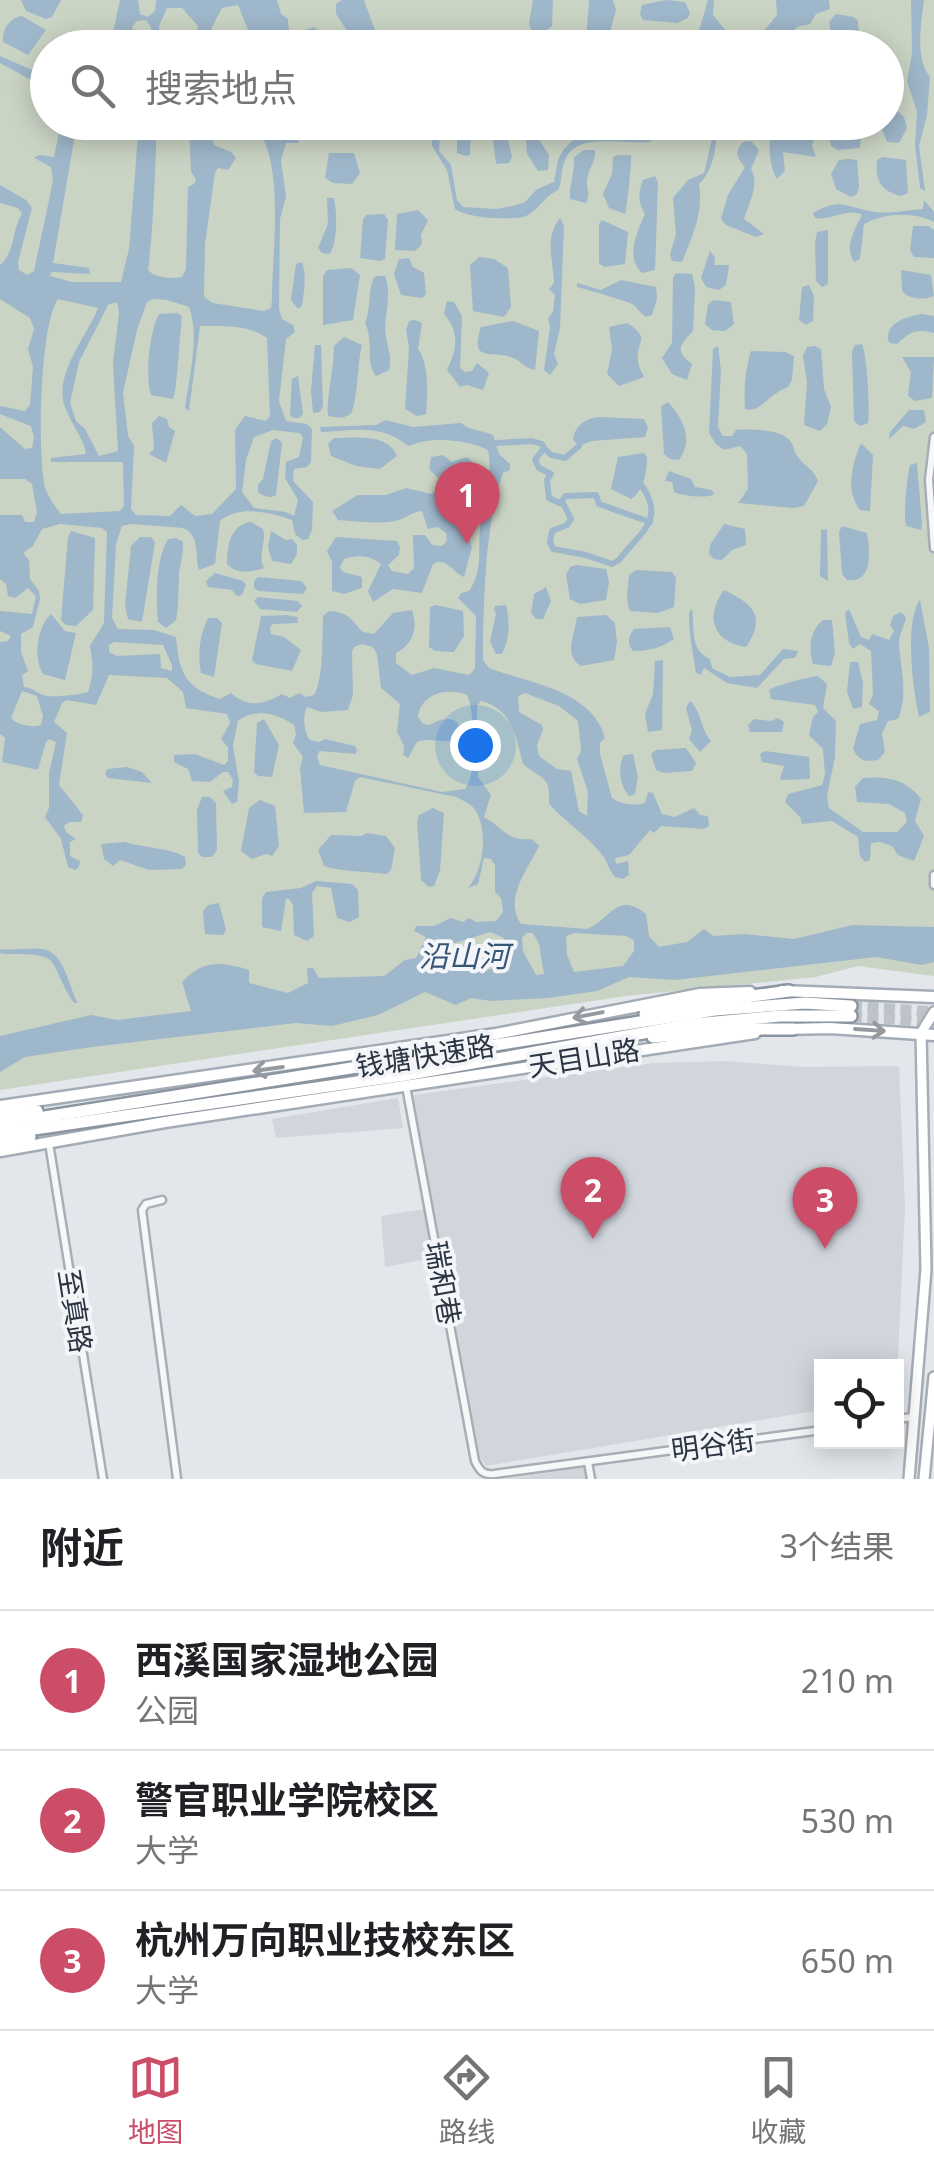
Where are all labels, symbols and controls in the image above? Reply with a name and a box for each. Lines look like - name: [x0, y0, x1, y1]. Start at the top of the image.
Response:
- search box: [30, 30, 904, 140]
- icon: search: [65, 58, 120, 113]
- text: 搜索地点: [145, 61, 297, 113]
- pin: 1: [434, 462, 500, 544]
- your location: [450, 720, 501, 771]
- water label: 沿山河: [419, 935, 514, 976]
- one-way arrow: [573, 1006, 605, 1025]
- one-way arrow: [853, 1021, 885, 1040]
- street label: 钱塘快速路: [353, 1025, 497, 1085]
- street label: 天目山路: [526, 1029, 642, 1085]
- one-way arrow: [252, 1060, 284, 1078]
- pin: 2: [560, 1156, 626, 1239]
- pin: 3: [792, 1166, 858, 1249]
- street label: 瑞和巷: [418, 1238, 470, 1327]
- street label: 至真路: [51, 1266, 101, 1355]
- map controls: [814, 1359, 904, 1449]
- button: locate: [814, 1359, 904, 1449]
- street label: 明谷街: [669, 1419, 757, 1469]
- text: 附近: [40, 1518, 124, 1575]
- text: 3个结果: [780, 1524, 894, 1567]
- text: 西溪国家湿地公园: [135, 1633, 439, 1685]
- text: 1: [63, 1659, 82, 1702]
- text: 210 m: [801, 1659, 894, 1702]
- text: 公园: [135, 1688, 199, 1731]
- text: 警官职业学院校区: [135, 1773, 439, 1825]
- text: 2: [63, 1799, 82, 1842]
- text: 530 m: [801, 1799, 894, 1842]
- text: 大学: [135, 1828, 199, 1871]
- text: 杭州万向职业技校东区: [135, 1913, 515, 1965]
- text: 3: [63, 1939, 82, 1982]
- text: 650 m: [801, 1939, 894, 1982]
- text: 大学: [135, 1968, 199, 2011]
- tab: 地图: [128, 2050, 184, 2150]
- tab: 路线: [439, 2050, 495, 2150]
- tab: 收藏: [750, 2050, 806, 2150]

